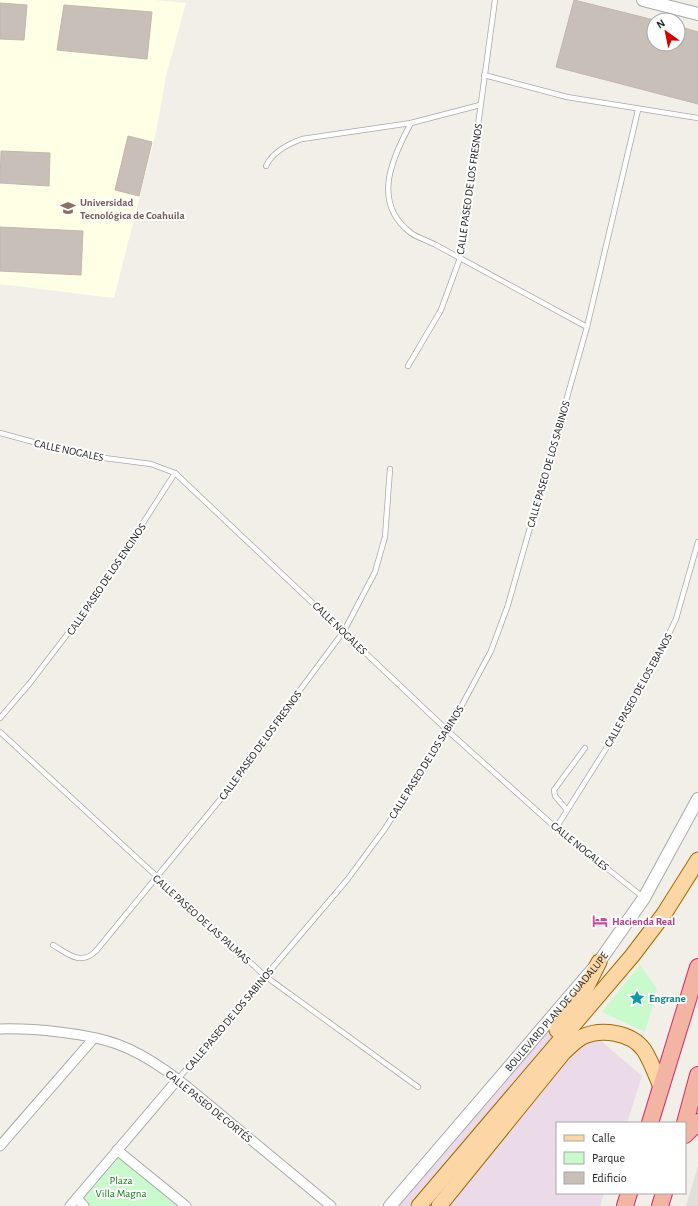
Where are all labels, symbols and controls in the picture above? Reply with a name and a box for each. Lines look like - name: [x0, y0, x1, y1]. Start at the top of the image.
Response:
- north arrow: [646, 12, 686, 52]
- text: N: [655, 17, 667, 31]
- street label: CALLE PASEO DE LOS FRESNOS: [455, 123, 484, 255]
- place label: Universidad Tecnológica de Coahuila: [80, 197, 185, 221]
- school or university icon: Universidad Tecnológica de Coahuila: [59, 199, 77, 217]
- street label: CALLE PASEO DE LOS SABINOS: [525, 400, 572, 529]
- street label: CALLE NOGALES: [33, 438, 105, 463]
- street label: CALLE PASEO DE LOS ENCINOS: [65, 521, 148, 637]
- street label: CALLE NOGALES: [310, 600, 369, 657]
- street label: CALLE PASEO DE LOS EBANOS: [602, 631, 674, 749]
- street label: CALLE PASEO DE LOS FRESNOS: [217, 689, 304, 802]
- street label: CALLE PASEO DE LOS SABINOS: [387, 704, 466, 821]
- street label: CALLE NOGALES: [549, 820, 611, 873]
- street label: CALLE PASEO DE LAS PALMAS: [151, 873, 253, 966]
- hotel icon: Hacienda Real: [591, 912, 609, 930]
- place label: Hacienda Real: [612, 916, 675, 927]
- street label: BOULEVARD PLAN DE GUADALUPE: [503, 949, 611, 1074]
- street label: CALLE PASEO DE LOS SABINOS: [183, 965, 276, 1073]
- place icon: Engrane: [628, 989, 646, 1007]
- place label: Engrane: [649, 993, 686, 1004]
- street label: CALLE PASEO DE CORTÉS: [163, 1068, 255, 1144]
- legend: [556, 1122, 686, 1194]
- text: Calle: [592, 1132, 615, 1144]
- text: Parque: [592, 1152, 625, 1164]
- text: Edificio: [592, 1172, 627, 1184]
- park label: Plaza Villa Magna: [96, 1175, 146, 1199]

